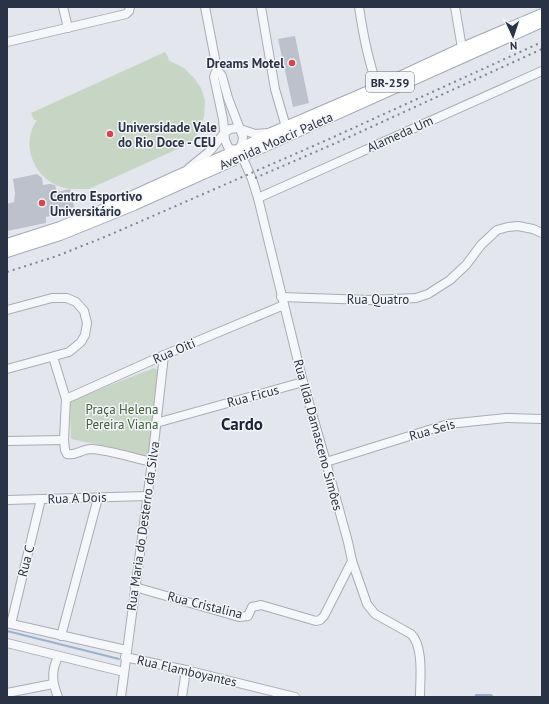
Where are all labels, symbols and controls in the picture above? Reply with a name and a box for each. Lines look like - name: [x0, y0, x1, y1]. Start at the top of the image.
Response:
- north arrow: [493, 16, 533, 56]
- text: N: [510, 39, 518, 53]
- place label: Dreams Motel: [206, 55, 284, 72]
- marker: Dreams Motel: [287, 58, 297, 68]
- road number: BR-259: [366, 72, 414, 92]
- street label: Avenida Moacir Paleta: [216, 108, 336, 174]
- street label: Alameda Um: [364, 112, 436, 156]
- place label: Universidade Vale do Rio Doce - CEU: [118, 119, 217, 151]
- marker: Universidade Vale do Rio Doce - CEU: [105, 129, 115, 139]
- place label: Centro Esportivo Universitário: [50, 188, 142, 220]
- marker: Centro Esportivo Universitário: [37, 198, 47, 208]
- street label: Rua Quatro: [347, 291, 409, 308]
- street label: Rua Oiti: [150, 334, 198, 368]
- street label: Rua Ilda Damasceno Simôes: [290, 357, 346, 513]
- street label: Rua Ficus: [225, 381, 281, 411]
- park label: Praça Helena Pereira Viana: [86, 401, 158, 433]
- district label: Cardo: [221, 413, 263, 435]
- street label: Rua Seis: [407, 415, 457, 445]
- street label: Rua Maria do Desterro da Silva: [123, 440, 163, 612]
- street label: Rua A Dois: [47, 488, 107, 508]
- street label: Rua C: [14, 543, 38, 579]
- street label: Rua Cristalina: [166, 587, 244, 623]
- street label: Rua Flamboyantes: [135, 651, 239, 691]

